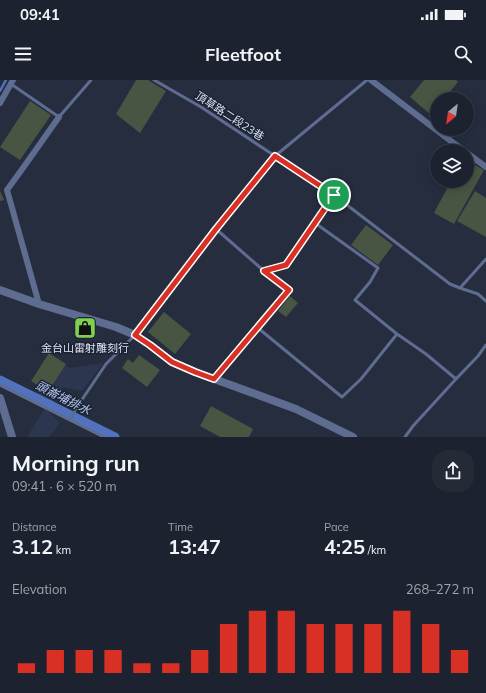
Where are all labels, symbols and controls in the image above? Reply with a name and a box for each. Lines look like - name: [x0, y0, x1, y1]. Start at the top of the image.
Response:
- text: 09:41: [20, 5, 60, 24]
- icon: menu: [12, 43, 34, 65]
- text: Fleetfoot: [205, 43, 281, 66]
- icon: search: [452, 43, 474, 65]
- street label: 頂草路二段23巷: [193, 89, 267, 143]
- north arrow: [430, 92, 474, 136]
- map controls: [430, 92, 474, 188]
- button: layers: [430, 144, 474, 188]
- pin: [317, 178, 351, 212]
- icon: arrive: [323, 184, 345, 206]
- shop icon: 金台山雷射雕刻行: [72, 315, 98, 341]
- place label: 金台山雷射雕刻行: [41, 341, 129, 355]
- water label: 頭崙埔排水: [33, 377, 94, 418]
- text: Morning run: [12, 449, 140, 477]
- button: share: [432, 450, 474, 492]
- text: 09:41 · 6 × 520 m: [12, 478, 117, 494]
- text: Distance: [12, 520, 56, 534]
- text: Time: [168, 520, 193, 534]
- text: Pace: [324, 520, 349, 534]
- text: 3.12: [12, 534, 53, 559]
- text: 13:47: [168, 534, 221, 559]
- text: 4:25: [324, 534, 365, 559]
- text: km: [53, 543, 71, 557]
- text: /km: [365, 543, 386, 557]
- text: Elevation: [12, 581, 67, 597]
- text: 268–272 m: [406, 581, 474, 597]

